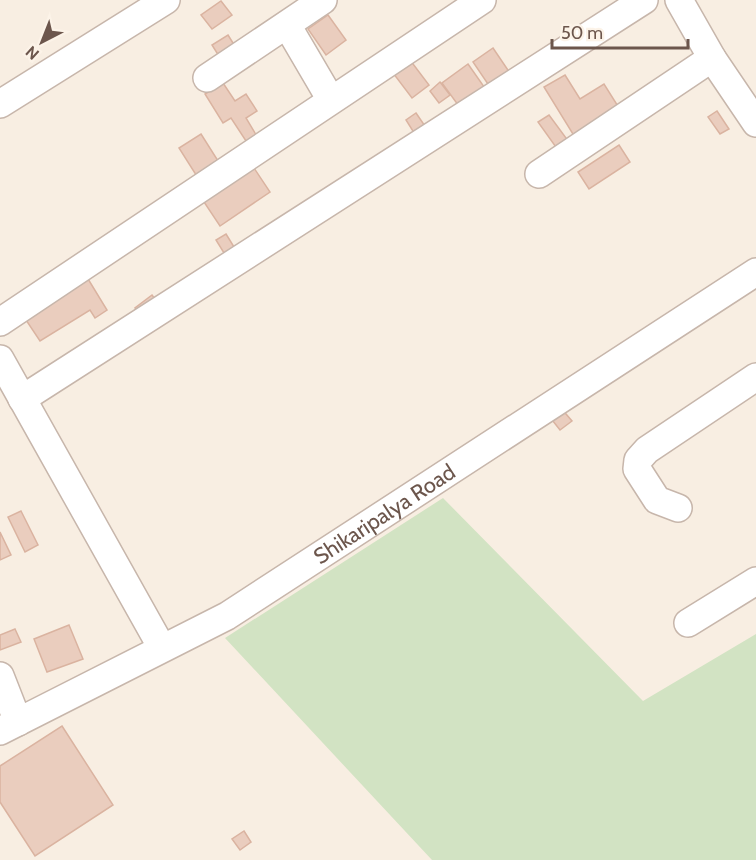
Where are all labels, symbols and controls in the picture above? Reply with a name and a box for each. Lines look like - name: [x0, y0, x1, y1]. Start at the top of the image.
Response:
- north arrow: [12, 12, 72, 72]
- scale bar: [552, 12, 688, 50]
- text: 50 m: [561, 22, 603, 44]
- text: N: [22, 42, 43, 64]
- street label: Shikaripalya Road: [308, 458, 460, 570]

